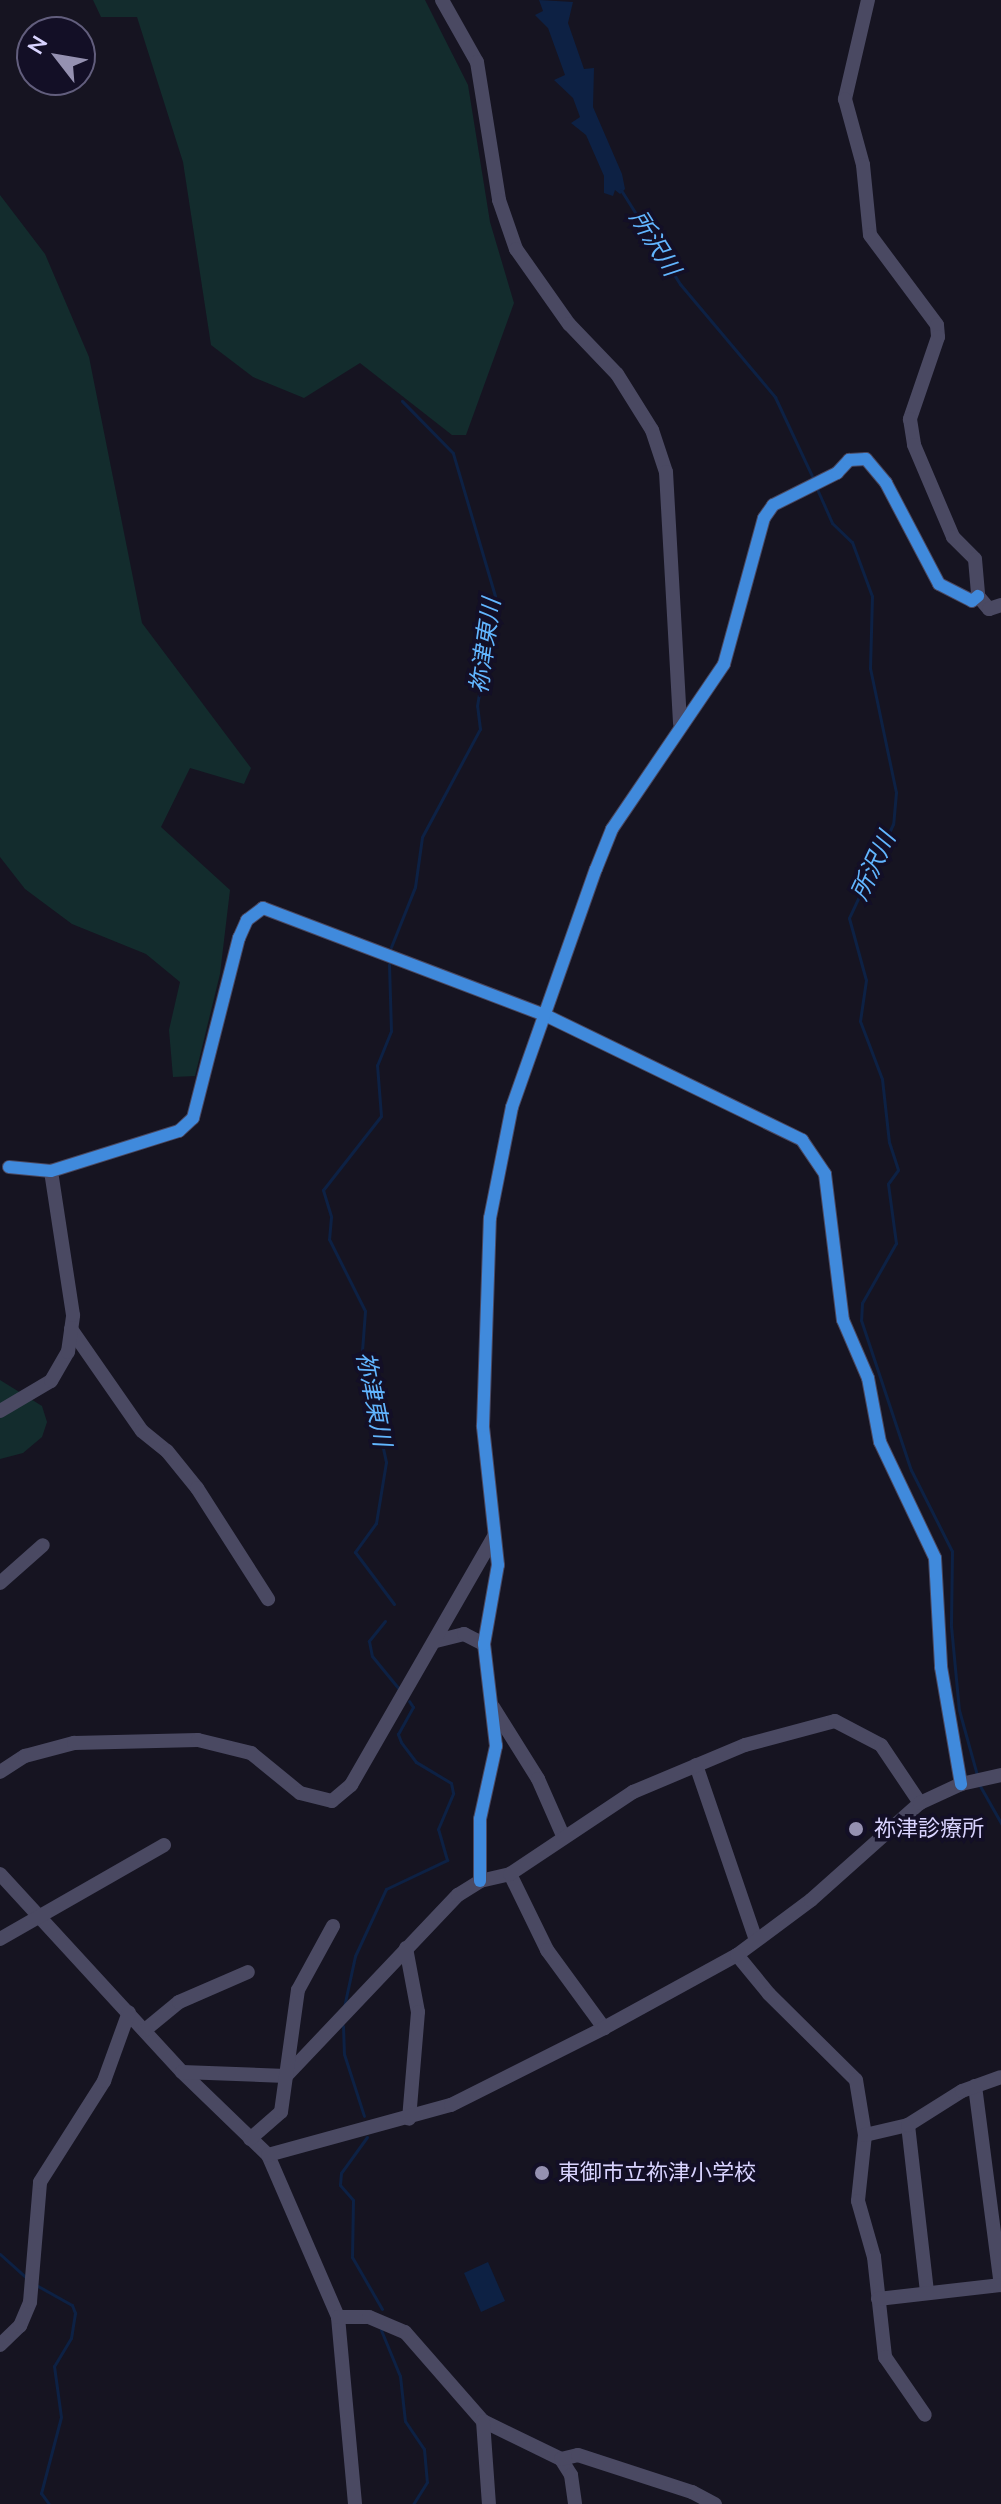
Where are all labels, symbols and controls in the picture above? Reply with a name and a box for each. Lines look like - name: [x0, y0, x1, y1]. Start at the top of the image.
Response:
- north arrow: [16, 16, 96, 96]
- text: N: [21, 30, 53, 59]
- water label: 所沢川: [624, 205, 686, 281]
- water label: 祢津東川: [464, 596, 506, 696]
- water label: 所沢川: [845, 827, 901, 905]
- water label: 祢津東川: [351, 1349, 397, 1449]
- place label: 祢津診療所: [874, 1816, 984, 1842]
- marker: 祢津診療所: [845, 1818, 867, 1840]
- place label: 東御市立祢津小学校: [558, 2160, 756, 2186]
- marker: 東御市立祢津小学校: [533, 2164, 551, 2182]

